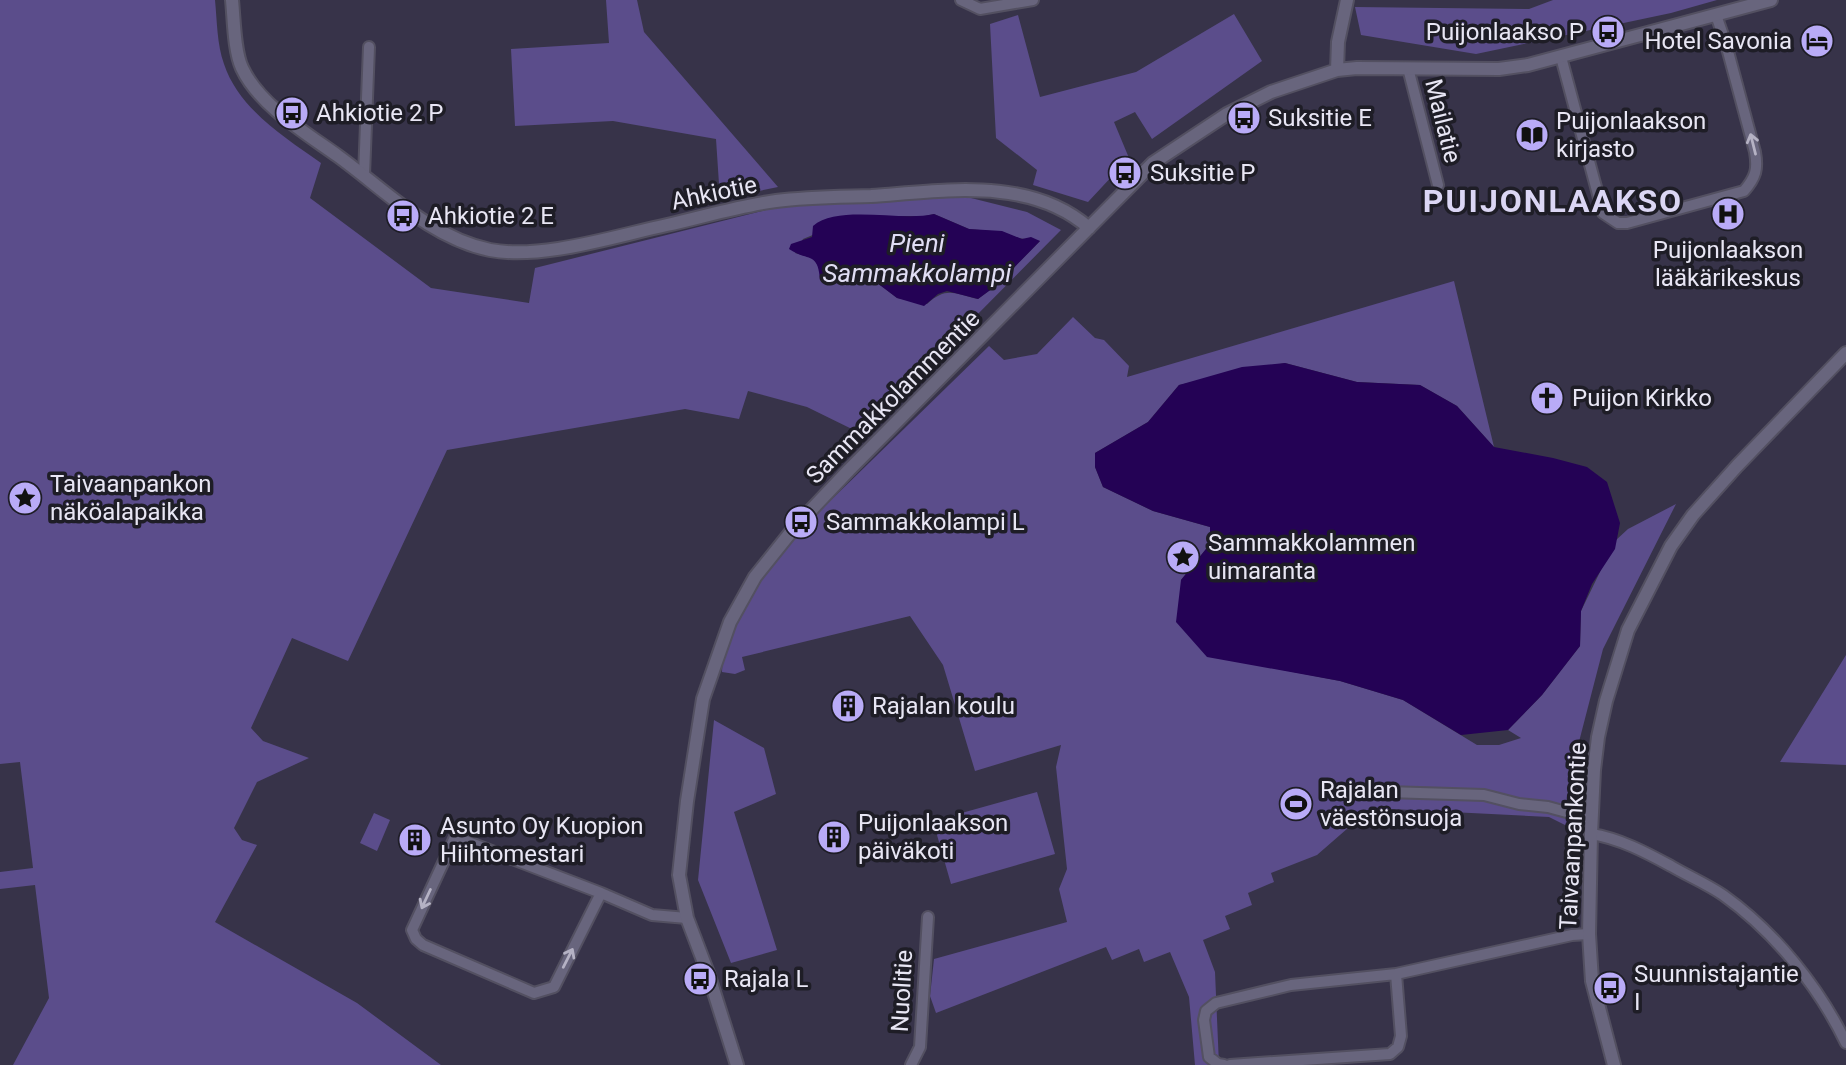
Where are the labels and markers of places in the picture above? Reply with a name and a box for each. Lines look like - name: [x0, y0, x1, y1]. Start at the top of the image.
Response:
- bus stop icon: Puijonlaakso P: [1589, 13, 1627, 51]
- place label: Puijonlaakso P: [1426, 18, 1584, 46]
- hotel icon: Hotel Savonia: [1798, 22, 1836, 60]
- place label: Hotel Savonia: [1644, 27, 1792, 55]
- bus stop icon: Ahkiotie 2 P: [273, 94, 311, 132]
- place label: Ahkiotie 2 P: [316, 99, 444, 127]
- bus stop icon: Suksitie E: [1225, 99, 1263, 137]
- place label: Suksitie E: [1268, 104, 1372, 132]
- place label: Puijonlaakson kirjasto: [1556, 107, 1706, 163]
- library icon: Puijonlaakson kirjasto: [1513, 116, 1551, 154]
- bus stop icon: Suksitie P: [1106, 154, 1144, 192]
- place label: Suksitie P: [1150, 159, 1255, 187]
- hospital icon: Puijonlaakson lääkärikeskus: [1709, 195, 1747, 233]
- bus stop icon: Ahkiotie 2 E: [384, 197, 422, 235]
- place label: Ahkiotie 2 E: [428, 202, 554, 230]
- place label: Puijonlaakson lääkärikeskus: [1653, 236, 1803, 292]
- church icon: Puijon Kirkko: [1528, 379, 1566, 417]
- place label: Puijon Kirkko: [1572, 384, 1712, 412]
- place label: Taivaanpankon näköalapaikka: [50, 470, 212, 526]
- place icon: Taivaanpankon näköalapaikka: [6, 479, 44, 517]
- bus stop icon: Sammakkolampi L: [782, 503, 820, 541]
- place label: Sammakkolampi L: [826, 508, 1025, 536]
- place label: Sammakkolammen uimaranta: [1208, 529, 1415, 585]
- place icon: Sammakkolammen uimaranta: [1164, 538, 1202, 576]
- building icon: Rajalan koulu: [829, 687, 867, 725]
- place label: Rajalan koulu: [872, 692, 1015, 720]
- place label: Rajalan väestönsuoja: [1320, 776, 1462, 832]
- sports icon: Rajalan väestönsuoja: [1277, 785, 1315, 823]
- place label: Puijonlaakson päiväkoti: [858, 809, 1008, 865]
- place label: Asunto Oy Kuopion Hiihtomestari: [440, 812, 644, 868]
- building icon: Puijonlaakson päiväkoti: [815, 818, 853, 856]
- building icon: Asunto Oy Kuopion Hiihtomestari: [396, 821, 434, 859]
- bus stop icon: Rajala L: [681, 960, 719, 998]
- place label: Suunnistajantie I: [1634, 960, 1799, 1016]
- place label: Rajala L: [724, 965, 808, 993]
- bus stop icon: Suunnistajantie I: [1591, 969, 1629, 1007]

